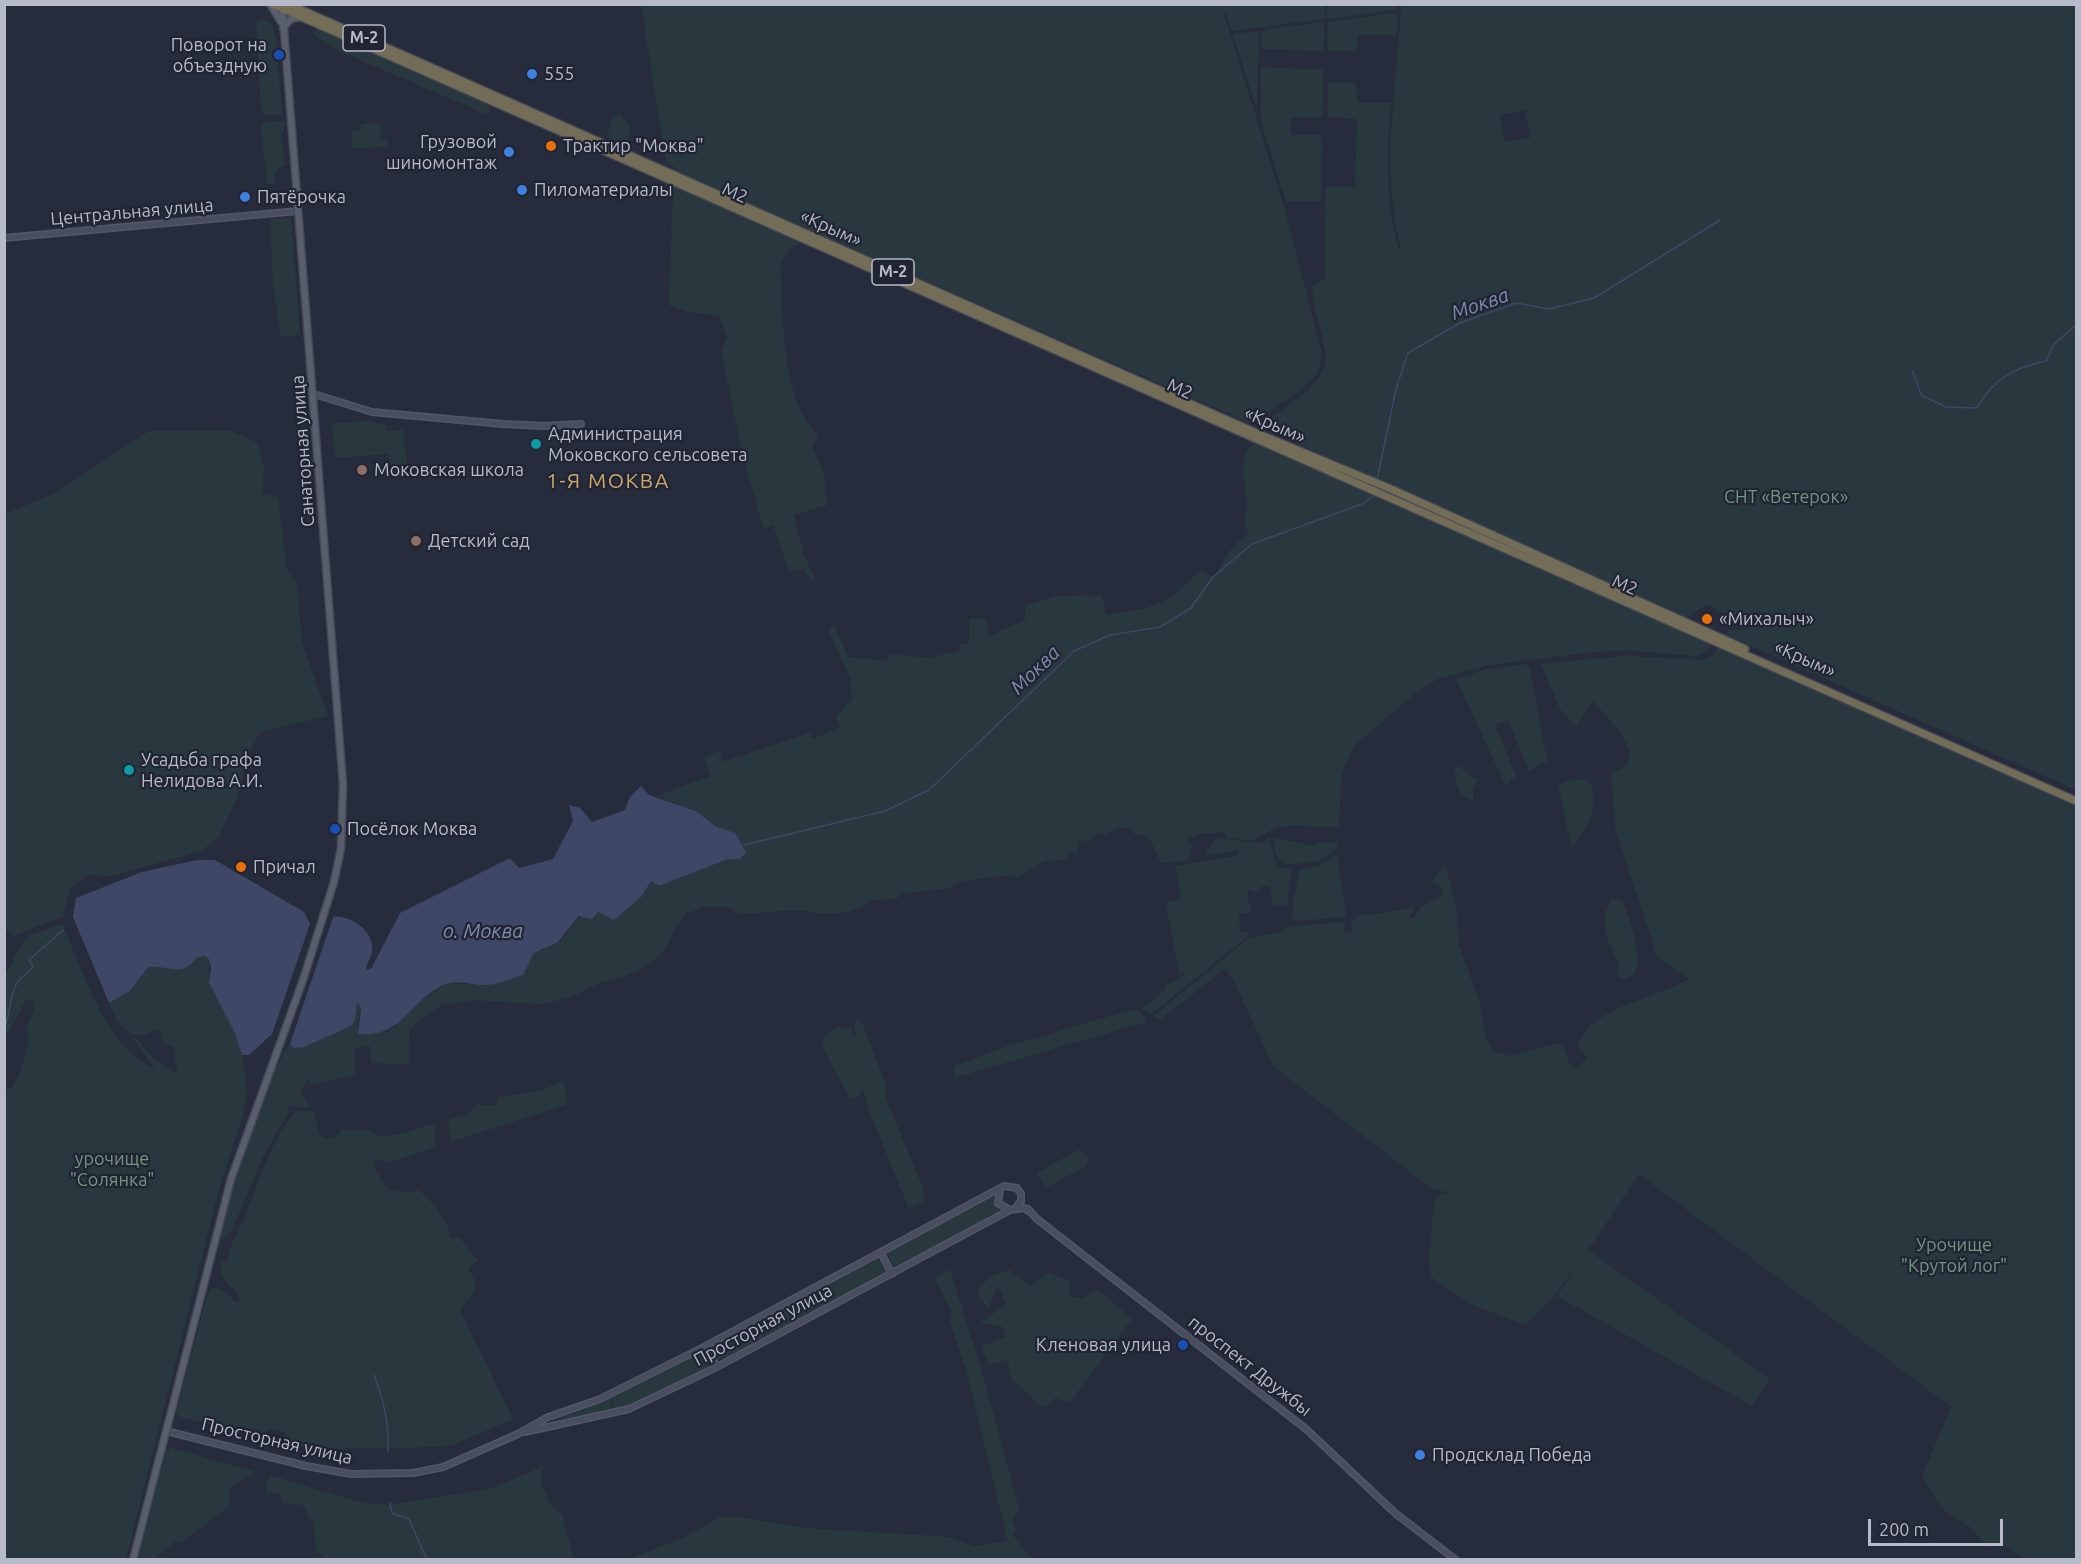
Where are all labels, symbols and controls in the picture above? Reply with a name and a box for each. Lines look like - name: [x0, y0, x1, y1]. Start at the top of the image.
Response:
- road number: М-2: [343, 25, 385, 51]
- place label: Поворот на объездную: [171, 34, 267, 76]
- marker: Поворот на объездную: [272, 48, 286, 62]
- place label: 555: [544, 63, 574, 85]
- marker: 555: [525, 67, 539, 81]
- place label: Грузовой шиномонтаж: [386, 131, 497, 174]
- place label: Трактир "Моква": [563, 135, 704, 157]
- marker: Трактир "Моква": [544, 139, 558, 153]
- marker: Грузовой шиномонтаж: [502, 145, 516, 159]
- street label: М2: [719, 178, 751, 208]
- place label: Пиломатериалы: [534, 179, 673, 201]
- marker: Пиломатериалы: [515, 183, 529, 197]
- place label: Пятёрочка: [257, 186, 346, 208]
- marker: Пятёрочка: [238, 190, 252, 204]
- street label: Центральная улица: [50, 194, 214, 230]
- street label: «Крым»: [797, 205, 865, 251]
- road number: М-2: [872, 259, 914, 285]
- water label: Моква: [1448, 283, 1512, 325]
- street label: Санаторная улица: [287, 374, 319, 528]
- street label: М2: [1164, 374, 1196, 404]
- street label: «Крым»: [1241, 402, 1309, 448]
- place label: Администрация Моковского сельсовета: [548, 423, 747, 466]
- marker: Администрация Моковского сельсовета: [529, 437, 543, 451]
- place label: Моковская школа: [374, 459, 524, 481]
- marker: Моковская школа: [355, 463, 369, 477]
- district label: 1-Я МОКВА: [546, 468, 670, 494]
- park label: СНТ «Ветерок»: [1724, 486, 1848, 508]
- place label: Детский сад: [428, 530, 530, 552]
- marker: Детский сад: [409, 534, 423, 548]
- street label: М2: [1609, 570, 1641, 600]
- place label: «Михалыч»: [1719, 608, 1814, 630]
- marker: «Михалыч»: [1700, 612, 1714, 626]
- street label: «Крым»: [1771, 636, 1839, 682]
- water label: Моква: [1005, 641, 1065, 699]
- place label: Усадьба графа Нелидова А.И.: [141, 749, 263, 792]
- marker: Усадьба графа Нелидова А.И.: [122, 763, 136, 777]
- place label: Посёлок Моква: [347, 818, 477, 840]
- marker: Посёлок Моква: [328, 822, 342, 836]
- place label: Причал: [253, 856, 316, 878]
- marker: Причал: [234, 860, 248, 874]
- water label: о. Моква: [443, 919, 523, 943]
- park label: урочище "Солянка": [70, 1148, 154, 1190]
- park label: Урочище "Крутой лог": [1901, 1234, 2007, 1276]
- street label: Просторная улица: [690, 1279, 836, 1371]
- street label: проспект Дружбы: [1184, 1311, 1316, 1421]
- place label: Кленовая улица: [1036, 1334, 1171, 1356]
- marker: Кленовая улица: [1176, 1338, 1190, 1352]
- street label: Просторная улица: [200, 1413, 354, 1469]
- place label: Продсклад Победа: [1432, 1444, 1592, 1466]
- marker: Продсклад Победа: [1413, 1448, 1427, 1462]
- scale bar: [1871, 1507, 2006, 1545]
- text: 200 m: [1879, 1519, 1929, 1539]

